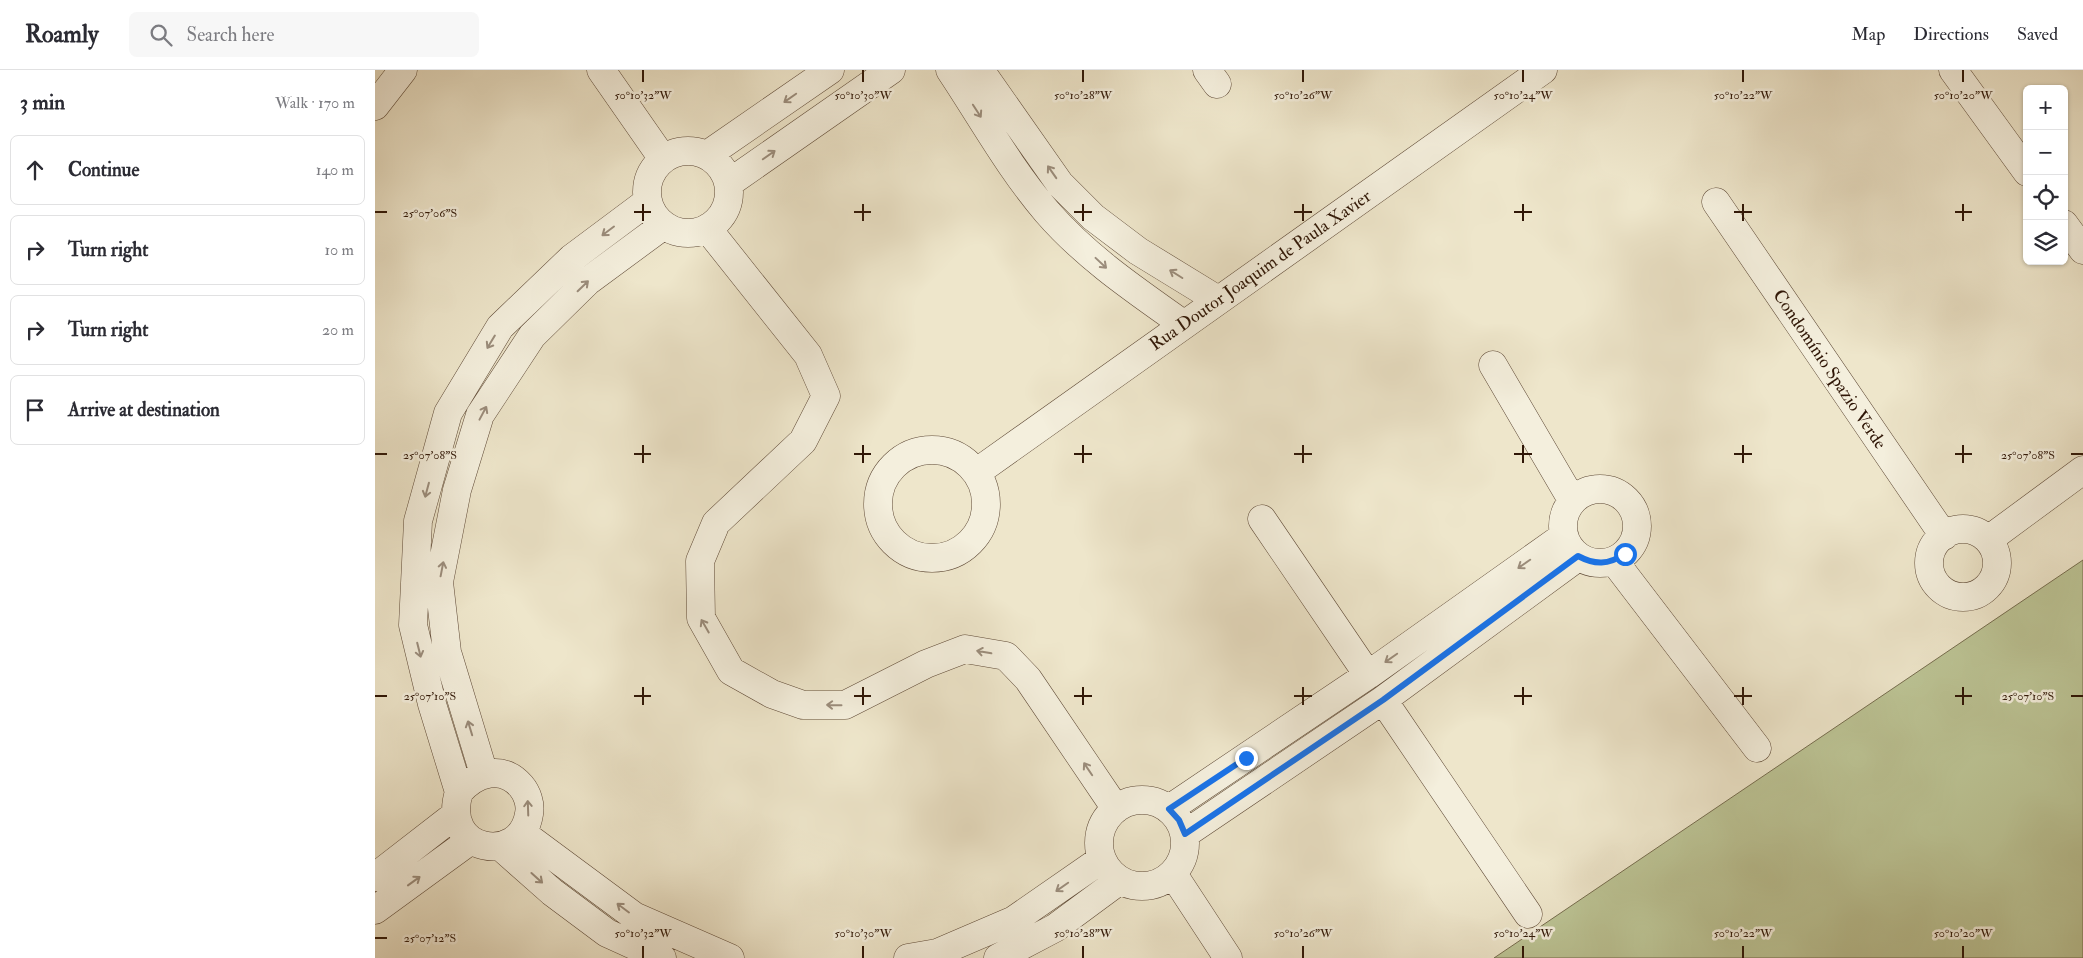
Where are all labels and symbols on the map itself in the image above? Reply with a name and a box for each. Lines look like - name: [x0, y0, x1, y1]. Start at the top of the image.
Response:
- text: 50°10'32"W: [614, 88, 672, 103]
- text: 50°10'30"W: [834, 88, 892, 103]
- text: 50°10'28"W: [1054, 88, 1113, 103]
- text: 50°10'26"W: [1274, 88, 1333, 103]
- text: 50°10'24"W: [1494, 88, 1553, 103]
- text: 50°10'22"W: [1714, 88, 1773, 103]
- text: 50°10'20"W: [1934, 88, 1993, 103]
- one-way arrow: [783, 93, 797, 103]
- one-way arrow: [972, 103, 982, 117]
- one-way arrow: [762, 150, 776, 160]
- one-way arrow: [1047, 165, 1057, 179]
- street label: Rua Doutor Joaquim de Paula Xavier: [1145, 185, 1376, 356]
- text: 25°07'06"S: [403, 206, 457, 221]
- one-way arrow: [601, 226, 615, 236]
- one-way arrow: [1094, 258, 1107, 269]
- one-way arrow: [1170, 269, 1184, 279]
- one-way arrow: [577, 280, 589, 292]
- street label: Condomínio Spazio Verde: [1768, 285, 1892, 454]
- one-way arrow: [485, 334, 495, 348]
- one-way arrow: [478, 405, 488, 420]
- text: 25°07'08"S: [403, 448, 457, 463]
- text: 25°07'08"S: [2001, 448, 2055, 463]
- one-way arrow: [421, 481, 431, 497]
- route start: [1614, 543, 1637, 566]
- one-way arrow: [1517, 559, 1531, 569]
- one-way arrow: [437, 562, 447, 578]
- one-way arrow: [700, 620, 710, 634]
- one-way arrow: [415, 642, 424, 658]
- one-way arrow: [976, 647, 992, 657]
- one-way arrow: [1385, 653, 1399, 664]
- text: 25°07'10"S: [404, 689, 456, 704]
- text: 25°07'10"S: [2002, 689, 2054, 704]
- one-way arrow: [827, 700, 843, 710]
- one-way arrow: [464, 720, 474, 736]
- route end: [1235, 747, 1258, 770]
- one-way arrow: [1083, 762, 1093, 776]
- one-way arrow: [524, 800, 533, 816]
- one-way arrow: [530, 873, 543, 884]
- one-way arrow: [407, 876, 421, 886]
- one-way arrow: [1055, 882, 1069, 892]
- one-way arrow: [616, 903, 630, 913]
- text: 50°10'32"W: [614, 926, 672, 941]
- text: 50°10'30"W: [834, 926, 892, 941]
- text: 50°10'28"W: [1054, 926, 1113, 941]
- text: 50°10'26"W: [1274, 926, 1333, 941]
- text: 50°10'24"W: [1494, 926, 1553, 941]
- text: 50°10'22"W: [1714, 926, 1773, 941]
- text: 50°10'20"W: [1934, 926, 1993, 941]
- text: 25°07'12"S: [404, 931, 456, 946]

